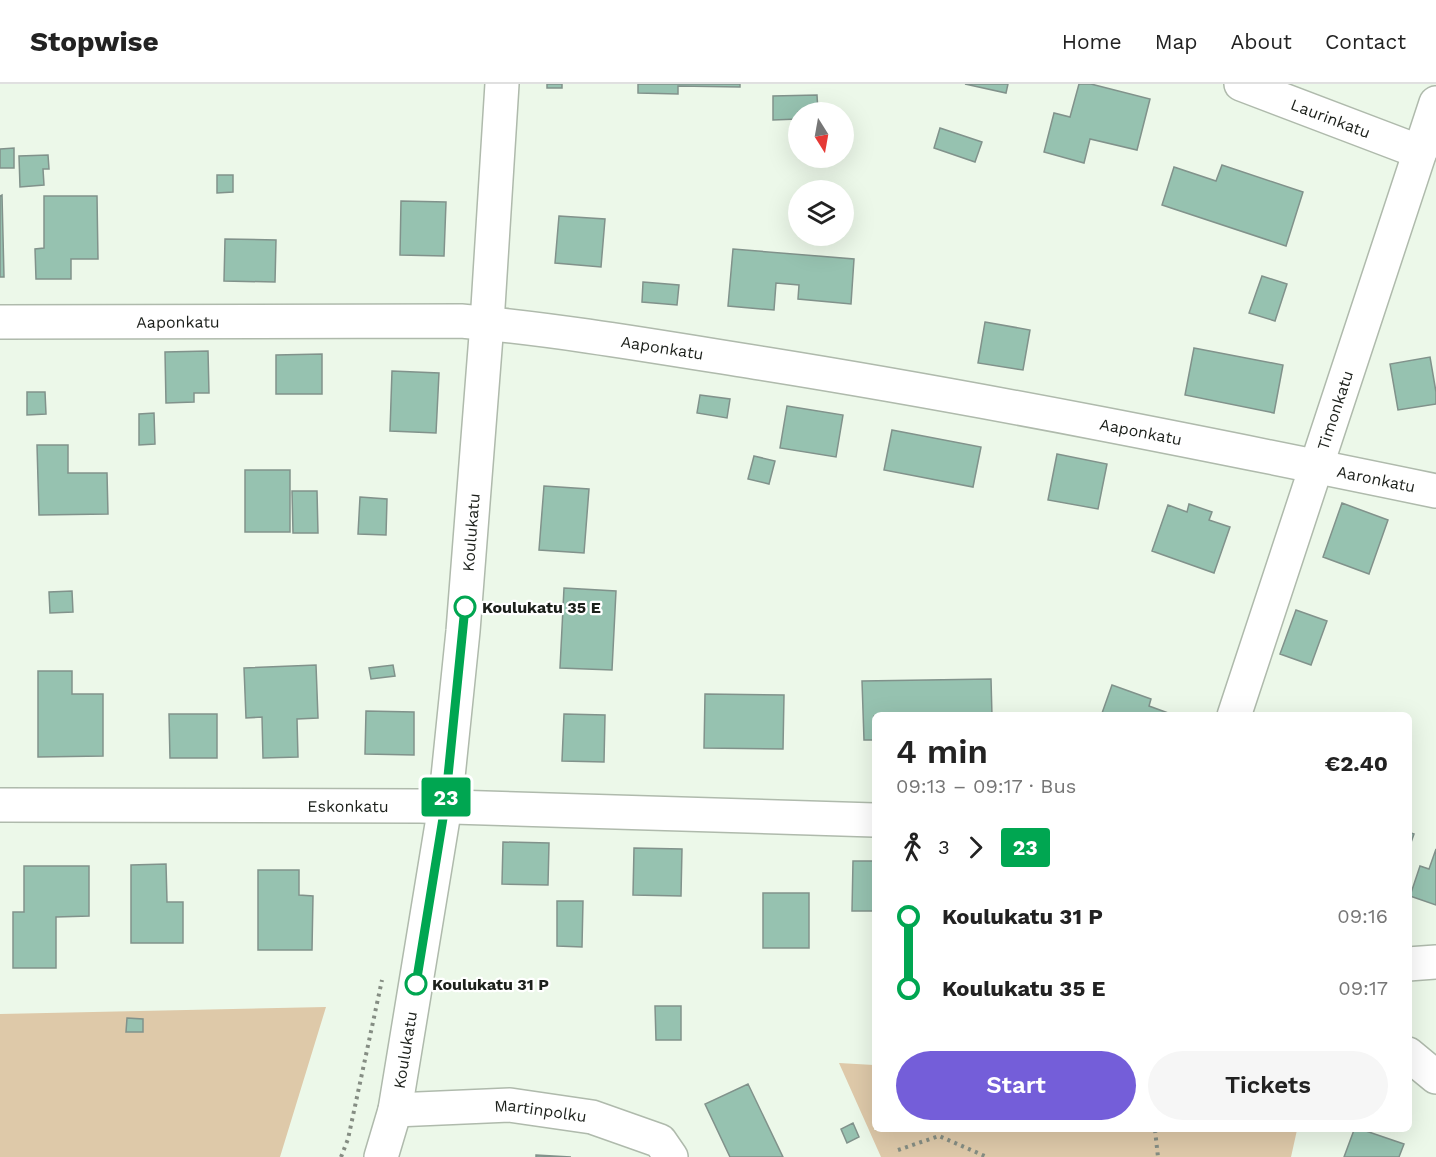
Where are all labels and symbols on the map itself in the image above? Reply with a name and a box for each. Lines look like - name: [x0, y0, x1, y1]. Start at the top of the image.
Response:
- street label: Laurinkatu: [1288, 94, 1373, 142]
- north arrow: [788, 102, 854, 168]
- street label: Aaponkatu: [136, 312, 220, 331]
- street label: Aaponkatu: [620, 332, 705, 363]
- street label: Timonkatu: [1313, 368, 1357, 452]
- street label: Aaponkatu: [1098, 414, 1184, 449]
- street label: Aaronkatu: [1335, 461, 1417, 496]
- street label: Koulukatu: [458, 493, 483, 572]
- marker: Koulukatu 35 E: [454, 596, 476, 618]
- place label: Koulukatu 35 E: [482, 598, 601, 617]
- line badge: 23: [419, 778, 473, 816]
- street label: Eskonkatu: [307, 796, 389, 815]
- marker: Koulukatu 31 P: [405, 973, 427, 995]
- place label: Koulukatu 31 P: [432, 975, 549, 994]
- street label: Koulukatu: [389, 1010, 421, 1090]
- street label: Martinpolku: [494, 1095, 588, 1126]

